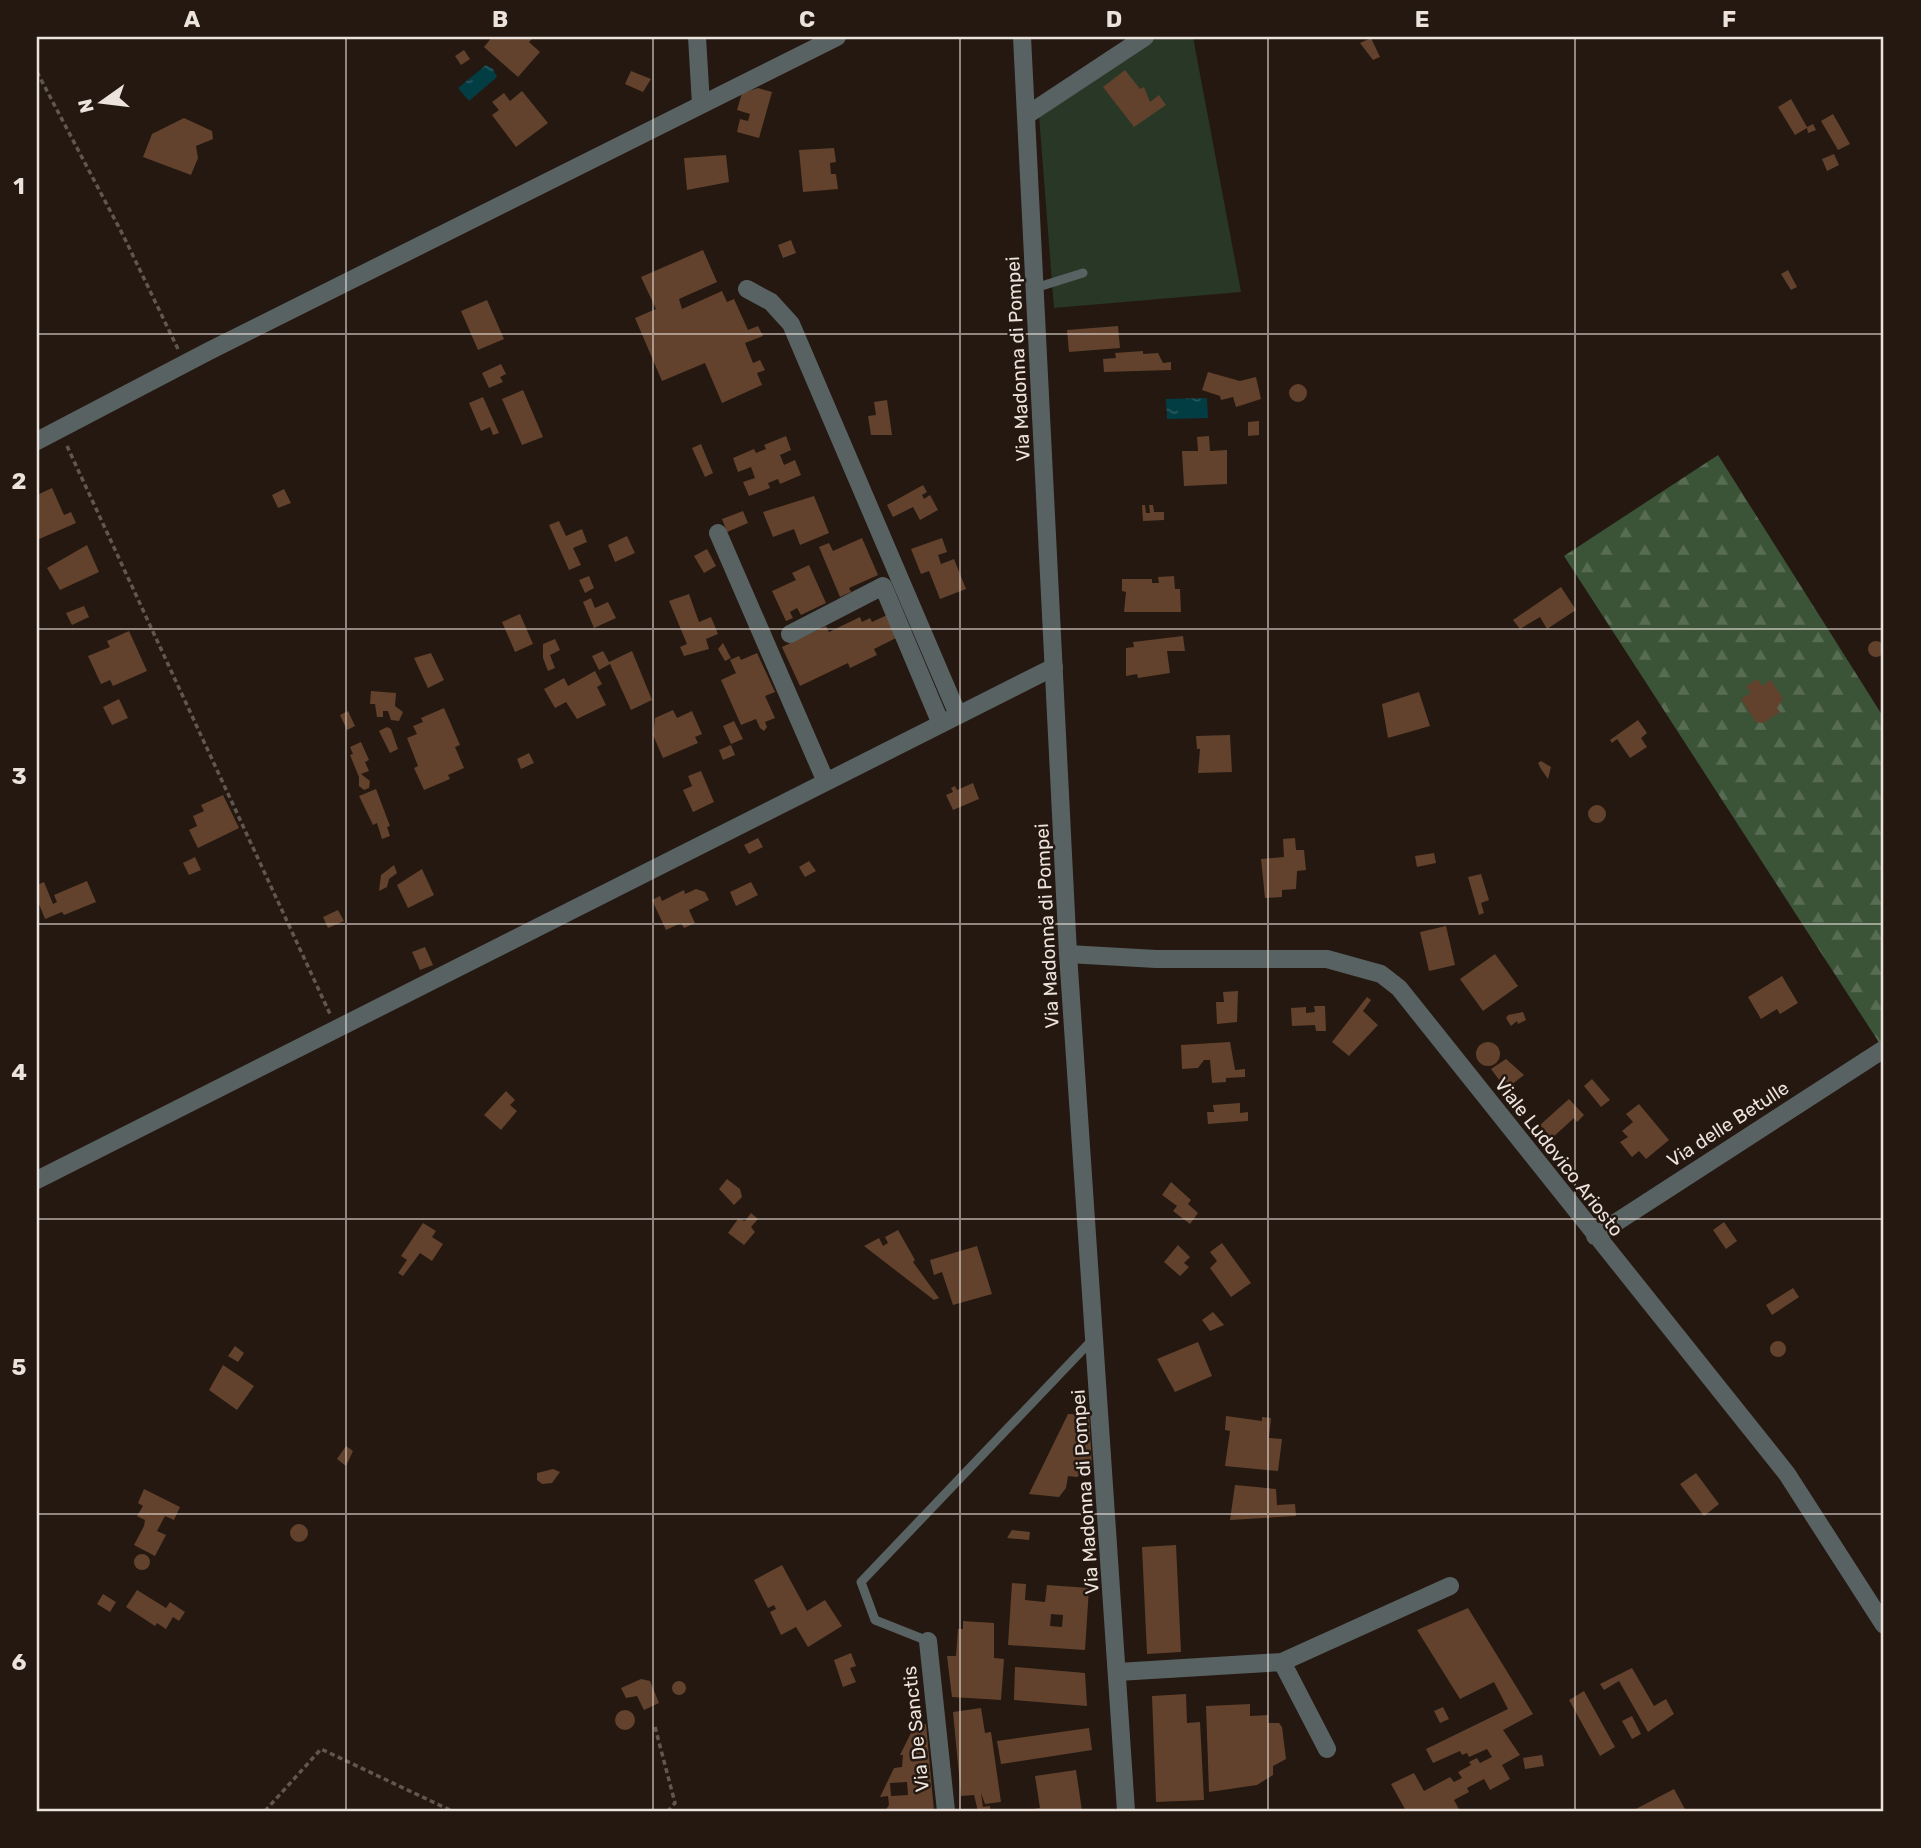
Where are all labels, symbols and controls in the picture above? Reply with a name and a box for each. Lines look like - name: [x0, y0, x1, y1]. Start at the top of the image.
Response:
- text: A: [184, 5, 201, 33]
- text: B: [492, 5, 508, 33]
- text: C: [799, 5, 815, 33]
- text: D: [1106, 5, 1122, 33]
- text: E: [1415, 5, 1429, 33]
- text: F: [1722, 5, 1736, 33]
- north arrow: [66, 66, 136, 136]
- text: N: [73, 97, 99, 115]
- text: 1: [13, 172, 25, 200]
- street label: Via Madonna di Pompei: [1001, 256, 1035, 462]
- text: 2: [12, 467, 26, 495]
- text: 3: [11, 762, 27, 790]
- street label: Via Madonna di Pompei: [1030, 823, 1064, 1029]
- text: 4: [11, 1058, 27, 1086]
- street label: Viale Ludovico Ariosto: [1490, 1073, 1628, 1241]
- street label: Via delle Betulle: [1663, 1076, 1793, 1172]
- text: 5: [12, 1353, 27, 1381]
- street label: Via Madonna di Pompei: [1066, 1389, 1104, 1595]
- text: 6: [12, 1648, 27, 1676]
- street label: Via De Sanctis: [898, 1665, 934, 1793]

